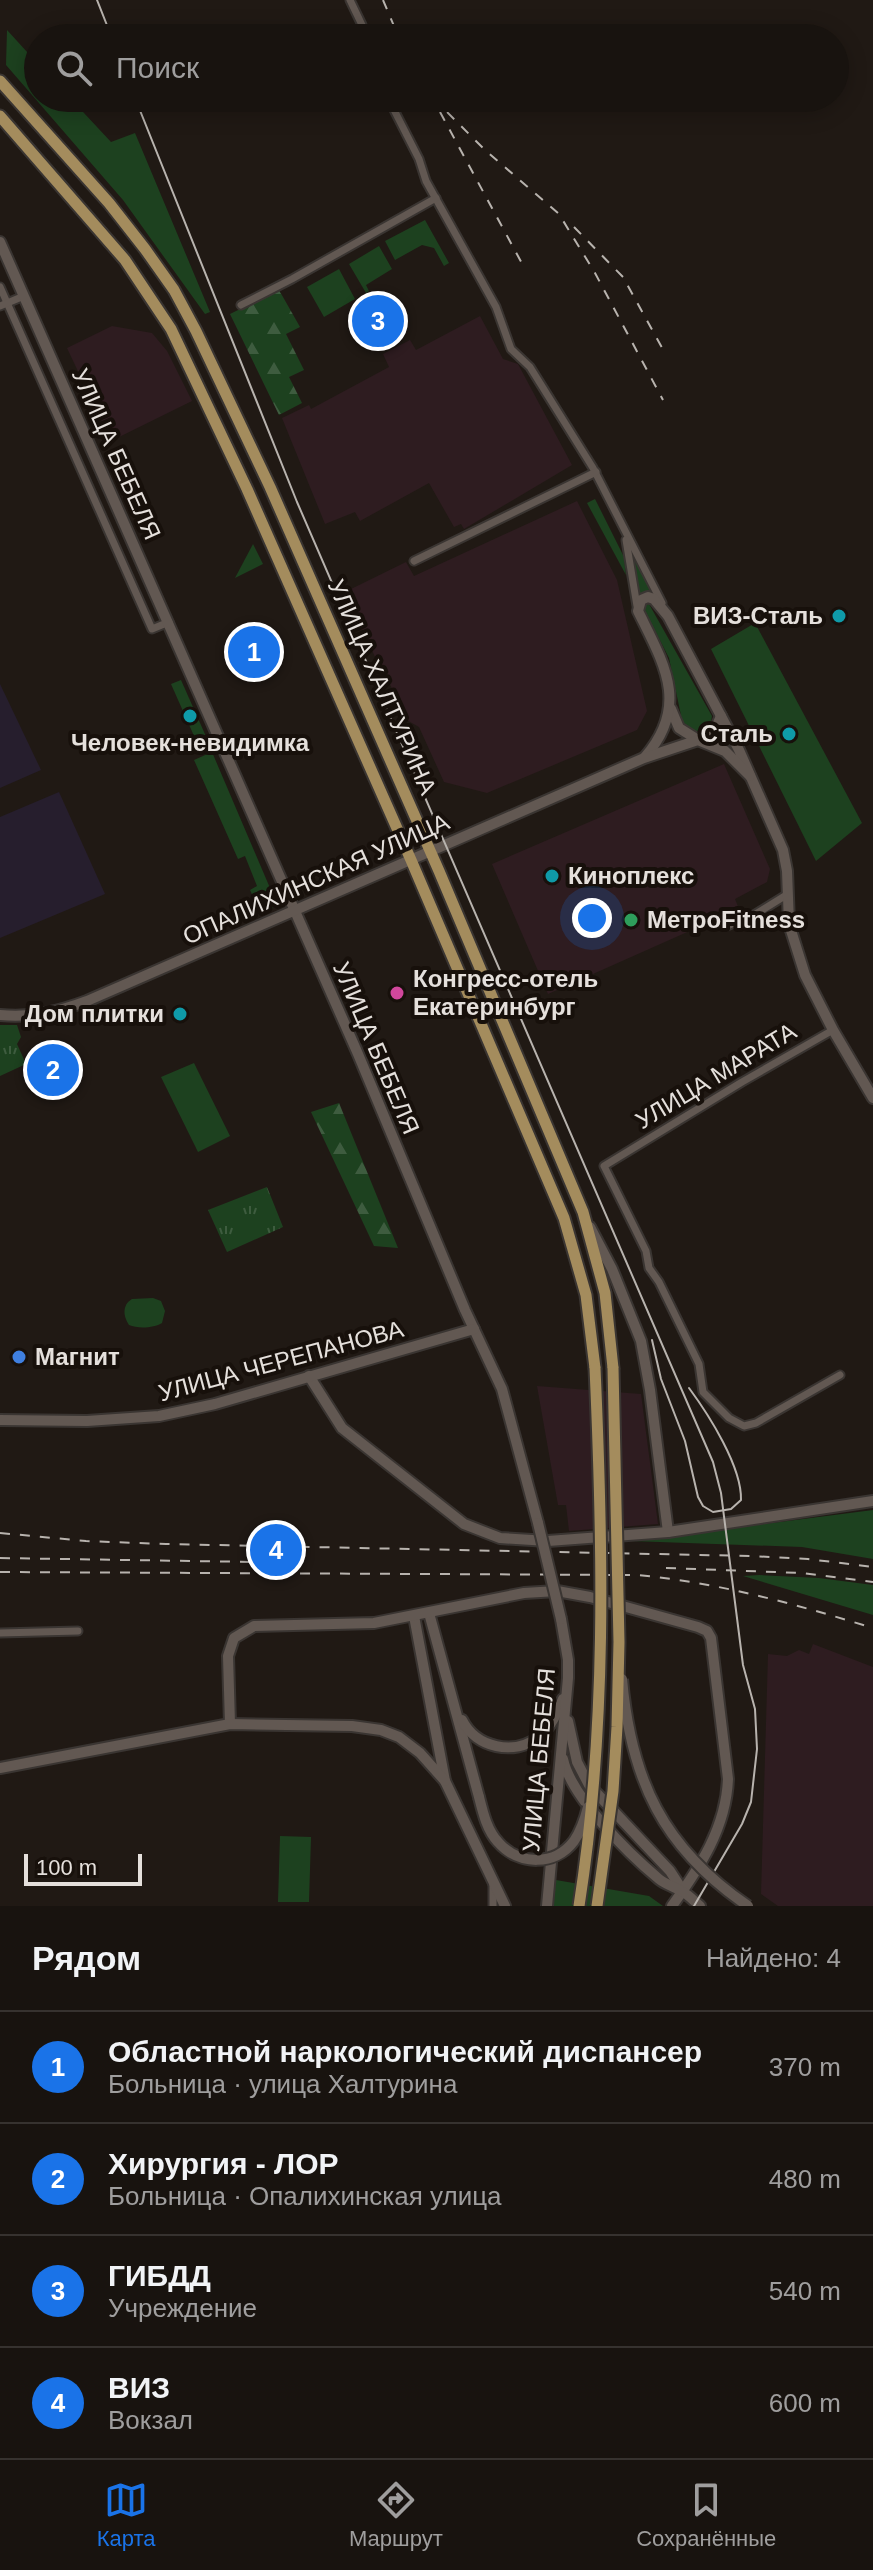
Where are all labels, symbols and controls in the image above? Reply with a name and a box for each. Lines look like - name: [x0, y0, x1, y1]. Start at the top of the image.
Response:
- search box: [24, 24, 849, 112]
- icon: search: [52, 46, 96, 90]
- text: Поиск: [116, 51, 199, 84]
- pin: 3: [352, 291, 404, 351]
- street label: УЛИЦА БЕБЕЛЯ: [67, 364, 166, 544]
- street label: УЛИЦА ХАЛТУРИНА: [323, 575, 442, 799]
- place label: ВИЗ-Сталь: [693, 602, 823, 629]
- marker: ВИЗ-Сталь: [830, 607, 848, 625]
- pin: 1: [228, 622, 280, 682]
- marker: Человек-невидимка: [181, 707, 199, 725]
- place label: Сталь: [701, 720, 773, 747]
- marker: Сталь: [780, 725, 798, 743]
- place label: Человек-невидимка: [71, 729, 310, 756]
- street label: ОПАЛИХИНСКАЯ УЛИЦА: [178, 808, 453, 950]
- place label: Киноплекс: [568, 862, 694, 889]
- marker: Киноплекс: [543, 867, 561, 885]
- your location: [572, 898, 612, 938]
- place label: МетроFitness: [647, 906, 805, 933]
- marker: МетроFitness: [622, 911, 640, 929]
- street label: УЛИЦА БЕБЕЛЯ: [328, 958, 425, 1138]
- place label: Конгресс-отель Екатеринбург: [413, 965, 598, 1020]
- marker: Конгресс-отель Екатеринбург: [388, 984, 406, 1002]
- place label: Дом плитки: [25, 1000, 164, 1027]
- marker: Дом плитки: [171, 1005, 189, 1023]
- street label: УЛИЦА МАРАТА: [631, 1017, 801, 1134]
- pin: 2: [27, 1040, 79, 1100]
- street label: УЛИЦА ЧЕРЕПАНОВА: [155, 1315, 406, 1406]
- place label: Магнит: [35, 1343, 120, 1370]
- marker: Магнит: [10, 1348, 28, 1366]
- pin: 4: [250, 1520, 302, 1580]
- street label: УЛИЦА БЕБЕЛЯ: [517, 1667, 560, 1853]
- scale bar: [24, 1850, 142, 1886]
- text: 100 m: [36, 1855, 97, 1880]
- text: Рядом: [32, 1939, 141, 1977]
- text: Найдено: 4: [706, 1943, 841, 1973]
- text: Областной наркологический диспансер: [108, 2035, 702, 2068]
- text: 1: [51, 2052, 65, 2082]
- text: 370 m: [769, 2052, 841, 2082]
- text: Больница · улица Халтурина: [108, 2069, 457, 2099]
- text: Хирургия - ЛОР: [108, 2147, 339, 2180]
- text: 2: [51, 2164, 65, 2194]
- text: 480 m: [769, 2164, 841, 2194]
- text: Больница · Опалихинская улица: [108, 2181, 502, 2211]
- text: ГИБДД: [108, 2259, 211, 2292]
- text: 3: [51, 2276, 65, 2306]
- text: 540 m: [769, 2276, 841, 2306]
- text: Учреждение: [108, 2293, 257, 2323]
- text: ВИЗ: [108, 2371, 170, 2404]
- text: 4: [51, 2388, 65, 2418]
- text: 600 m: [769, 2388, 841, 2418]
- text: Вокзал: [108, 2405, 193, 2435]
- tab: Карта: [97, 2478, 156, 2552]
- tab: Маршрут: [349, 2478, 443, 2552]
- tab: Сохранённые: [636, 2478, 776, 2552]

